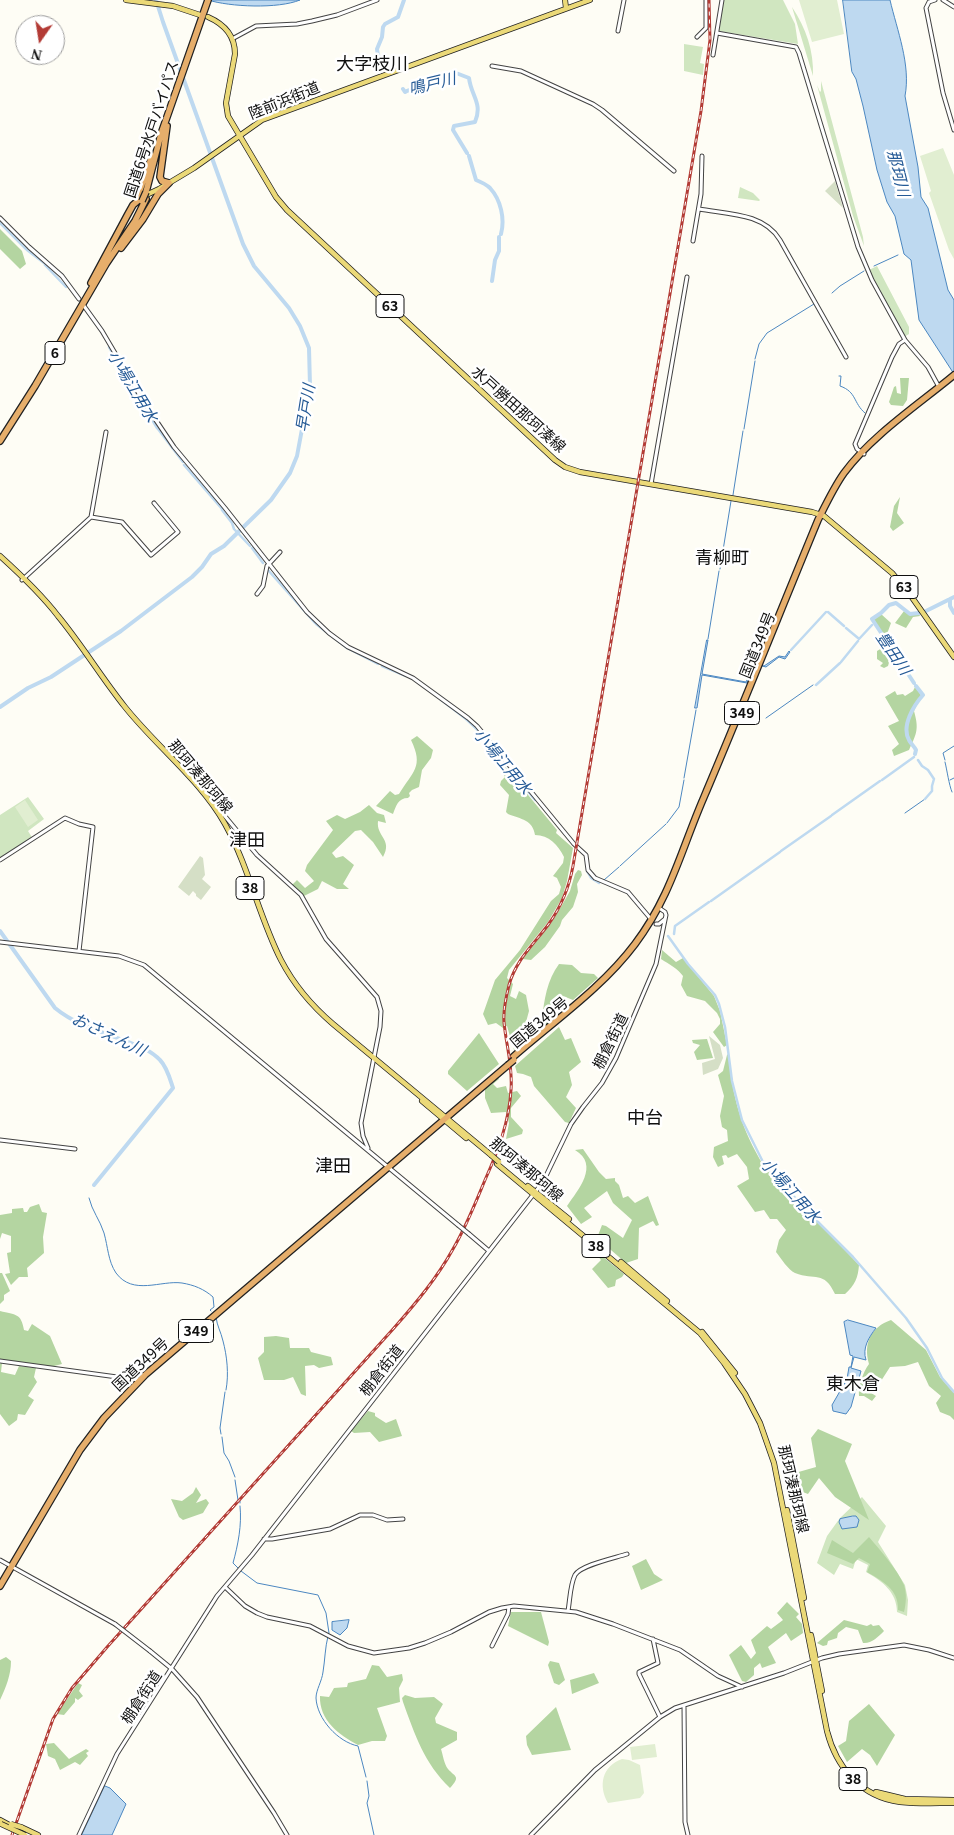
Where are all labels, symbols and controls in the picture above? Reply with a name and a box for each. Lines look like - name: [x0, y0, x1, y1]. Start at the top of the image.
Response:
- north arrow: [15, 15, 65, 65]
- text: N: [30, 46, 43, 63]
- district label: 大字枝川: [336, 52, 408, 74]
- street label: 国道6号水戸バイパス: [120, 58, 182, 200]
- water label: 鳴戸川: [406, 68, 458, 98]
- street label: 陸前浜街道: [246, 78, 322, 122]
- water label: 那珂川: [884, 147, 914, 199]
- road number: 63: [376, 294, 404, 318]
- road number: 6: [45, 342, 65, 364]
- water label: 小場江用水: [104, 347, 162, 425]
- street label: 水戸勝田那珂湊線: [468, 362, 570, 456]
- water label: 早戸川: [292, 383, 318, 433]
- district label: 青柳町: [695, 546, 749, 568]
- road number: 63: [890, 576, 918, 598]
- street label: 国道349号: [736, 609, 778, 681]
- water label: 豊田川: [873, 628, 915, 678]
- road number: 349: [724, 701, 760, 724]
- water label: 小場江用水: [470, 724, 536, 798]
- street label: 那珂湊那珂線: [165, 736, 237, 816]
- district label: 津田: [229, 828, 265, 850]
- road number: 38: [236, 876, 264, 900]
- street label: 国道349号: [506, 993, 572, 1051]
- water label: おさえん川: [69, 1008, 149, 1060]
- street label: 棚倉街道: [589, 1010, 631, 1072]
- district label: 中台: [627, 1106, 663, 1128]
- street label: 那珂湊那珂線: [487, 1133, 567, 1205]
- district label: 津田: [315, 1154, 351, 1176]
- water label: 小場江用水: [757, 1154, 825, 1226]
- road number: 38: [582, 1234, 610, 1258]
- road number: 349: [178, 1320, 214, 1342]
- street label: 国道349号: [108, 1334, 172, 1394]
- street label: 棚倉街道: [355, 1341, 407, 1399]
- district label: 東木倉: [826, 1372, 880, 1394]
- street label: 那珂湊那珂線: [775, 1443, 813, 1535]
- street label: 棚倉街道: [117, 1667, 165, 1727]
- road number: 38: [839, 1768, 867, 1790]

